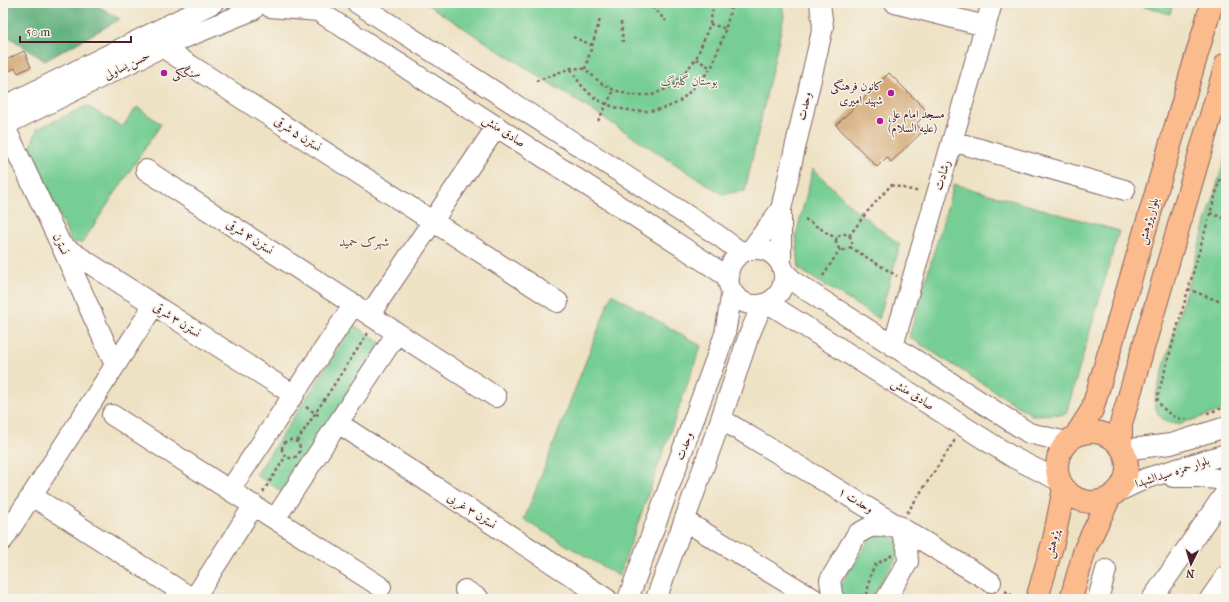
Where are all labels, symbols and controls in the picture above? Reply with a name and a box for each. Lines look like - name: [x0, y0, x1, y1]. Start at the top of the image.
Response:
- scale bar: [20, 18, 131, 44]
- text: 50 m: [26, 25, 50, 39]
- street label: حسن یساولی: [102, 48, 153, 84]
- place label: سنگکی: [172, 65, 200, 82]
- marker: سنگکی: [159, 68, 169, 78]
- park label: بوستان گلبرگ: [661, 73, 717, 89]
- place label: کانون فرهنگی شهید امیری: [830, 79, 883, 108]
- marker: کانون فرهنگی شهید امیری: [886, 88, 896, 98]
- street label: وحدت: [794, 90, 815, 122]
- place label: مسجد امام علی (علیه السلام): [888, 107, 945, 139]
- street label: صادق منش: [479, 112, 528, 152]
- street label: نسترن ۵ شرقی: [271, 114, 325, 155]
- marker: مسجد امام علی (علیه السلام): [875, 116, 885, 126]
- street label: رشادت: [931, 158, 953, 192]
- street label: بلوار پژوهش: [1135, 196, 1163, 247]
- street label: نسترن ۴ شرقی: [223, 217, 277, 258]
- street label: نسترن: [50, 231, 72, 257]
- district label: شهرک حمید: [339, 234, 389, 250]
- street label: نسترن ۳ شرقی: [150, 300, 204, 341]
- street label: صادق منش: [888, 375, 937, 414]
- street label: وحدت: [672, 430, 697, 462]
- street label: بلوار حمزه سیدالشهدا: [1133, 453, 1211, 492]
- street label: وحدت ۱: [835, 484, 876, 517]
- street label: نسترن ۳ غربی: [444, 490, 499, 534]
- street label: پژوهش: [1042, 526, 1065, 560]
- north arrow: [1171, 544, 1211, 584]
- text: N: [1185, 567, 1195, 580]

